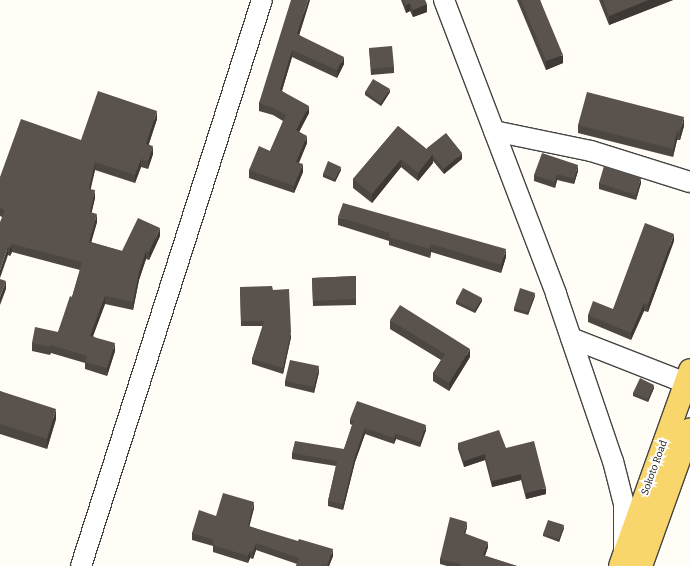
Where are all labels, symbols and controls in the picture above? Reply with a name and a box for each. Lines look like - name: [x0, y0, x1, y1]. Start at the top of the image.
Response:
- street label: Sokoto Road: [640, 439, 670, 497]

